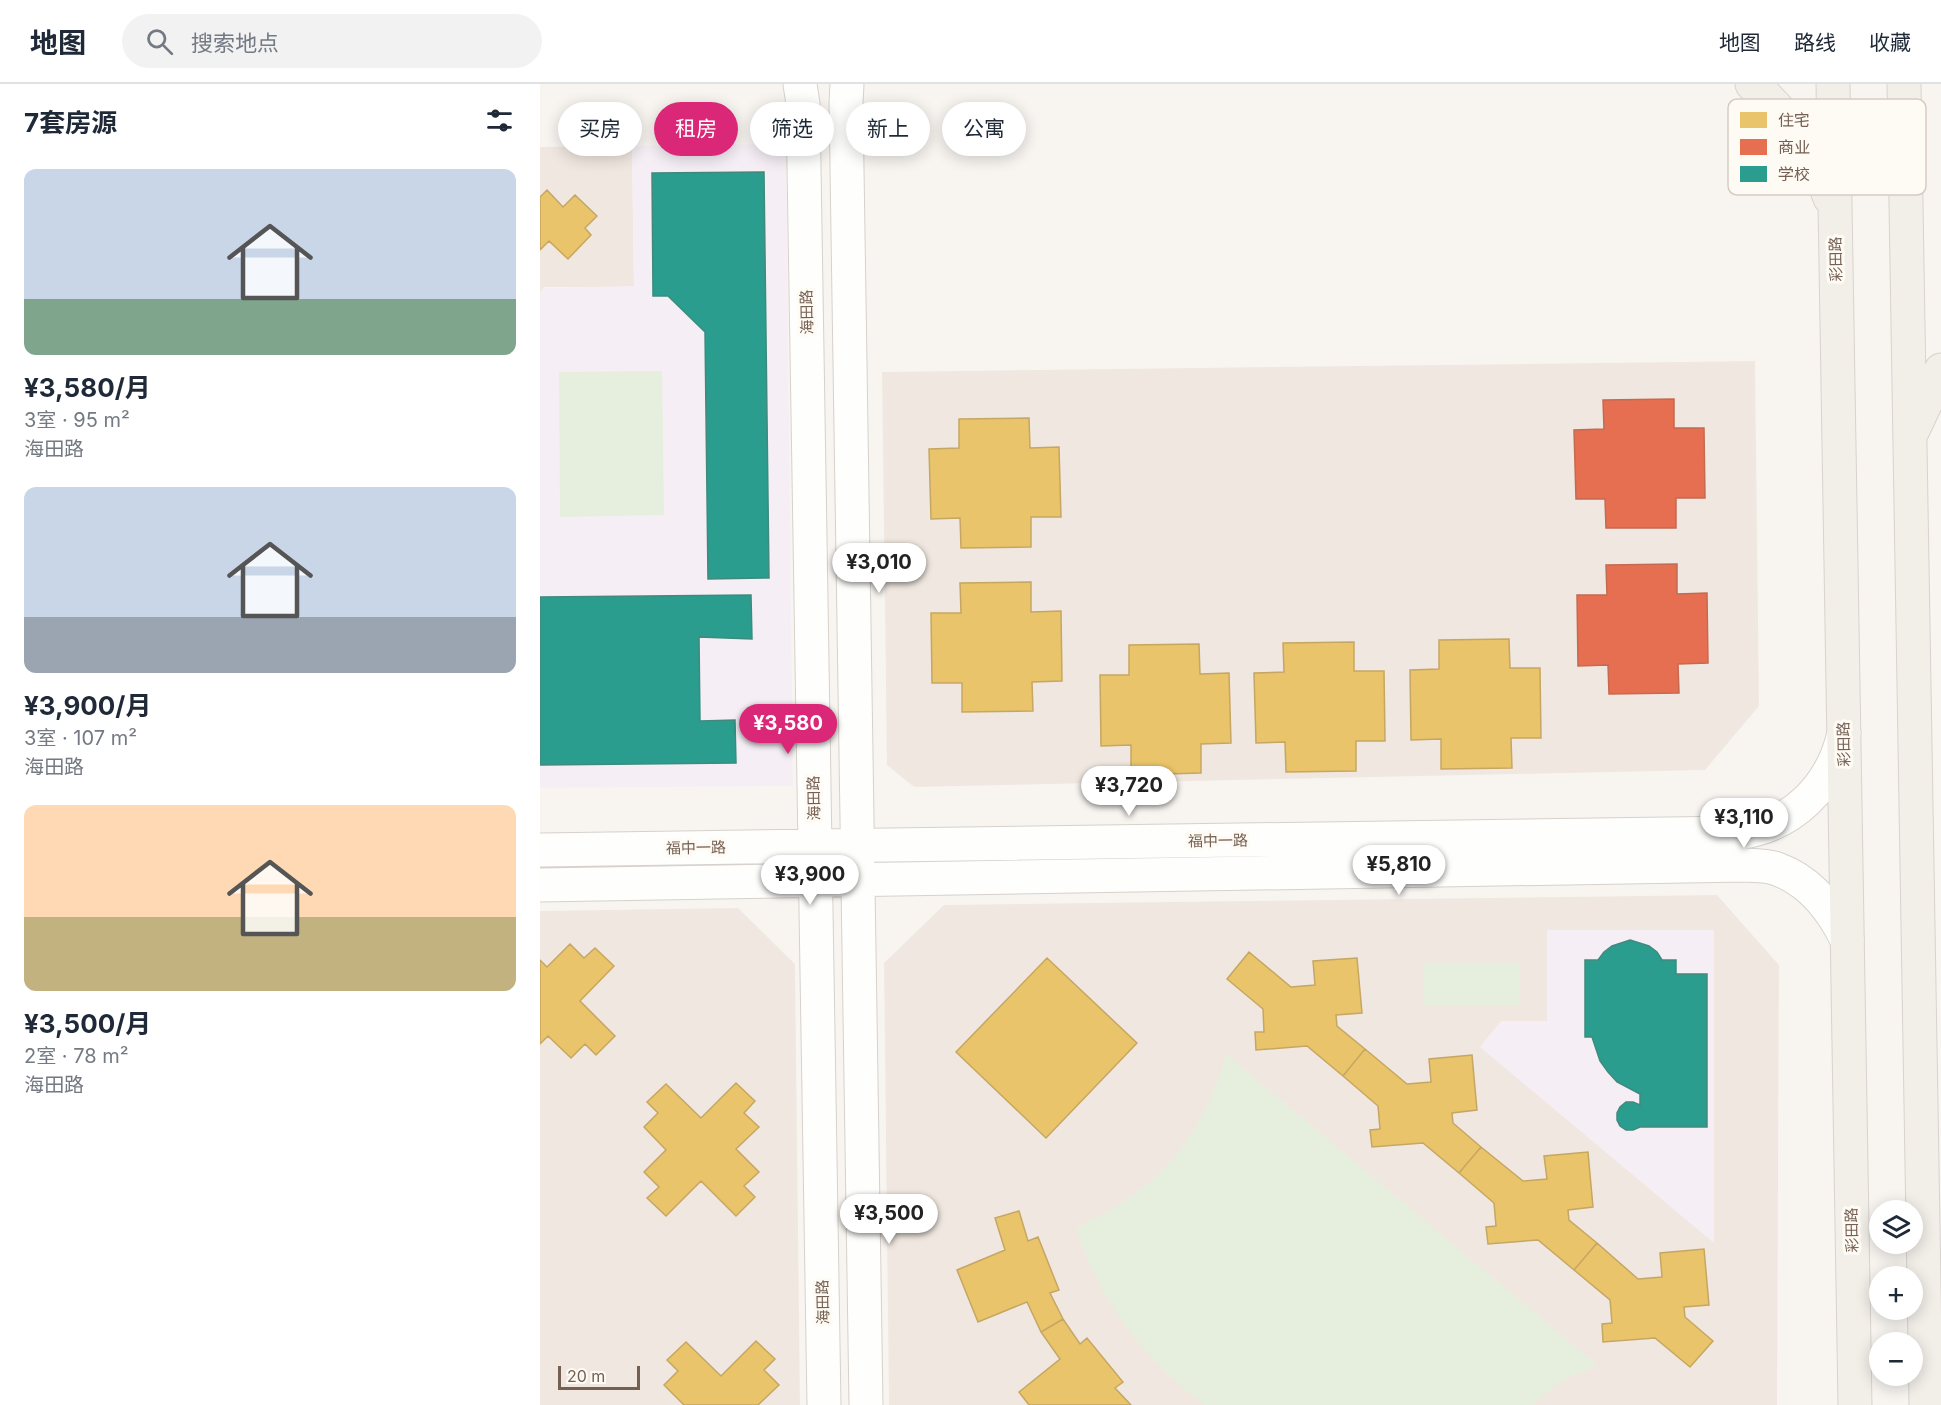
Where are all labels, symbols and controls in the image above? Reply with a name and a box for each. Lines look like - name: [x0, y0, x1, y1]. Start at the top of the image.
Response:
- search box: [122, 14, 542, 68]
- icon: search: [143, 25, 176, 58]
- text: 地图: [30, 26, 86, 60]
- text: 搜索地点: [191, 30, 279, 56]
- text: 地图: [1719, 30, 1761, 55]
- text: 路线: [1794, 30, 1836, 55]
- text: 收藏: [1869, 30, 1911, 55]
- legend: [1728, 99, 1926, 195]
- chip: 买房: [558, 102, 642, 156]
- chip: 租房: [654, 102, 738, 156]
- chip: 筛选: [750, 102, 834, 156]
- chip: 新上: [846, 102, 930, 156]
- chip: 公寓: [942, 102, 1026, 156]
- icon: filters: [483, 104, 516, 137]
- text: 7套房源: [24, 107, 117, 138]
- text: 住宅: [1778, 110, 1810, 130]
- text: 商业: [1778, 137, 1810, 157]
- text: 学校: [1778, 164, 1810, 184]
- icon: home: [216, 208, 324, 316]
- street label: 彩田路: [1826, 236, 1845, 282]
- street label: 海田路: [797, 289, 816, 335]
- text: ¥3,580/月: [24, 372, 151, 403]
- text: 3室 · 95 m²: [24, 408, 130, 432]
- text: 海田路: [24, 437, 84, 461]
- icon: home: [216, 526, 324, 634]
- pin: ¥3,010: [830, 543, 928, 594]
- text: ¥3,010: [846, 550, 912, 574]
- text: ¥3,900/月: [24, 690, 151, 721]
- pin: ¥3,580: [739, 704, 837, 755]
- text: ¥3,580: [753, 711, 823, 735]
- street label: 彩田路: [1834, 721, 1853, 767]
- text: 3室 · 107 m²: [24, 726, 137, 750]
- text: 海田路: [24, 755, 84, 779]
- pin: ¥3,720: [1080, 766, 1178, 817]
- text: ¥3,720: [1095, 773, 1163, 797]
- street label: 海田路: [804, 775, 823, 821]
- pin: ¥3,110: [1695, 798, 1793, 849]
- text: ¥3,110: [1714, 805, 1774, 829]
- street label: 福中一路: [1188, 830, 1248, 851]
- street label: 福中一路: [666, 837, 726, 858]
- icon: home: [216, 844, 324, 952]
- pin: ¥5,810: [1350, 845, 1448, 896]
- text: ¥5,810: [1367, 852, 1431, 876]
- pin: ¥3,900: [761, 855, 859, 906]
- text: ¥3,900: [775, 862, 845, 886]
- text: ¥3,500/月: [24, 1008, 151, 1039]
- text: 2室 · 78 m²: [24, 1044, 129, 1068]
- text: 海田路: [24, 1073, 84, 1097]
- pin: ¥3,500: [840, 1194, 938, 1245]
- map controls: [1869, 1200, 1923, 1386]
- button: layers: [1869, 1200, 1923, 1254]
- text: ¥3,500: [854, 1201, 924, 1225]
- street label: 彩田路: [1842, 1207, 1861, 1253]
- button: +: [1869, 1266, 1923, 1320]
- street label: 海田路: [813, 1279, 832, 1325]
- button: −: [1869, 1332, 1923, 1386]
- scale bar: [558, 1363, 640, 1390]
- text: 20 m: [567, 1366, 605, 1386]

